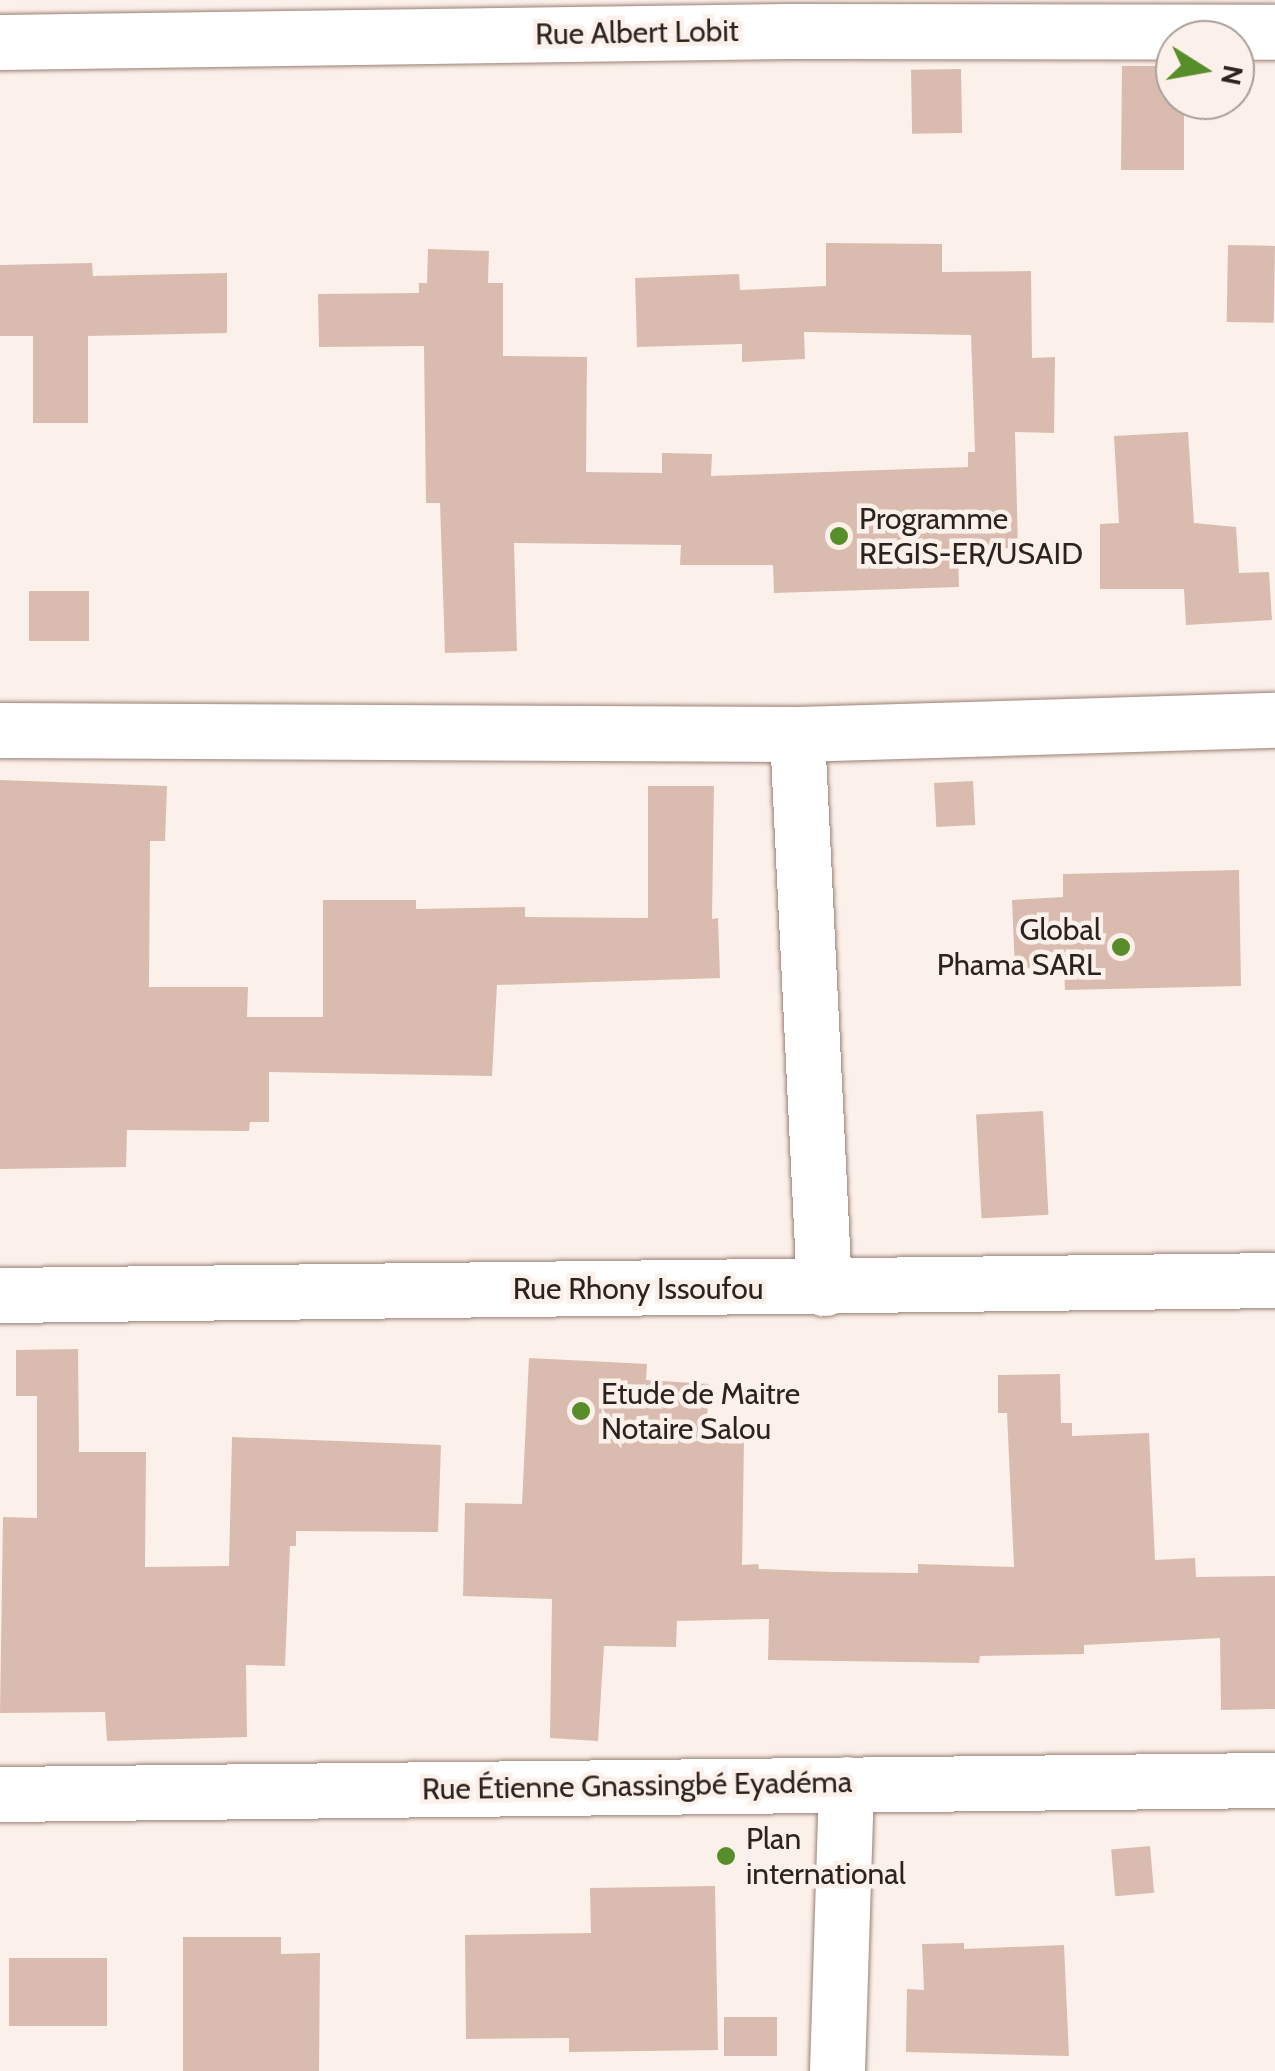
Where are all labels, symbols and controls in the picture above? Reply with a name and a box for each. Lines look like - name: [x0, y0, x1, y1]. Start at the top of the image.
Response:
- street label: Rue Albert Lobit: [535, 13, 739, 53]
- north arrow: [1155, 20, 1255, 120]
- text: N: [1214, 62, 1251, 88]
- place label: Programme REGIS-ER/USAID: [859, 501, 1083, 572]
- marker: Programme REGIS-ER/USAID: [828, 525, 850, 547]
- place label: Global Phama SARL: [937, 912, 1101, 982]
- marker: Global Phama SARL: [1110, 936, 1132, 958]
- street label: Rue Rhony Issoufou: [513, 1271, 763, 1307]
- place label: Etude de Maitre Notaire Salou: [601, 1376, 800, 1446]
- marker: Etude de Maitre Notaire Salou: [570, 1400, 592, 1422]
- street label: Rue Étienne Gnassingbé Eyadéma: [422, 1764, 852, 1808]
- place label: Plan international: [746, 1821, 906, 1892]
- marker: Plan international: [715, 1845, 737, 1867]

